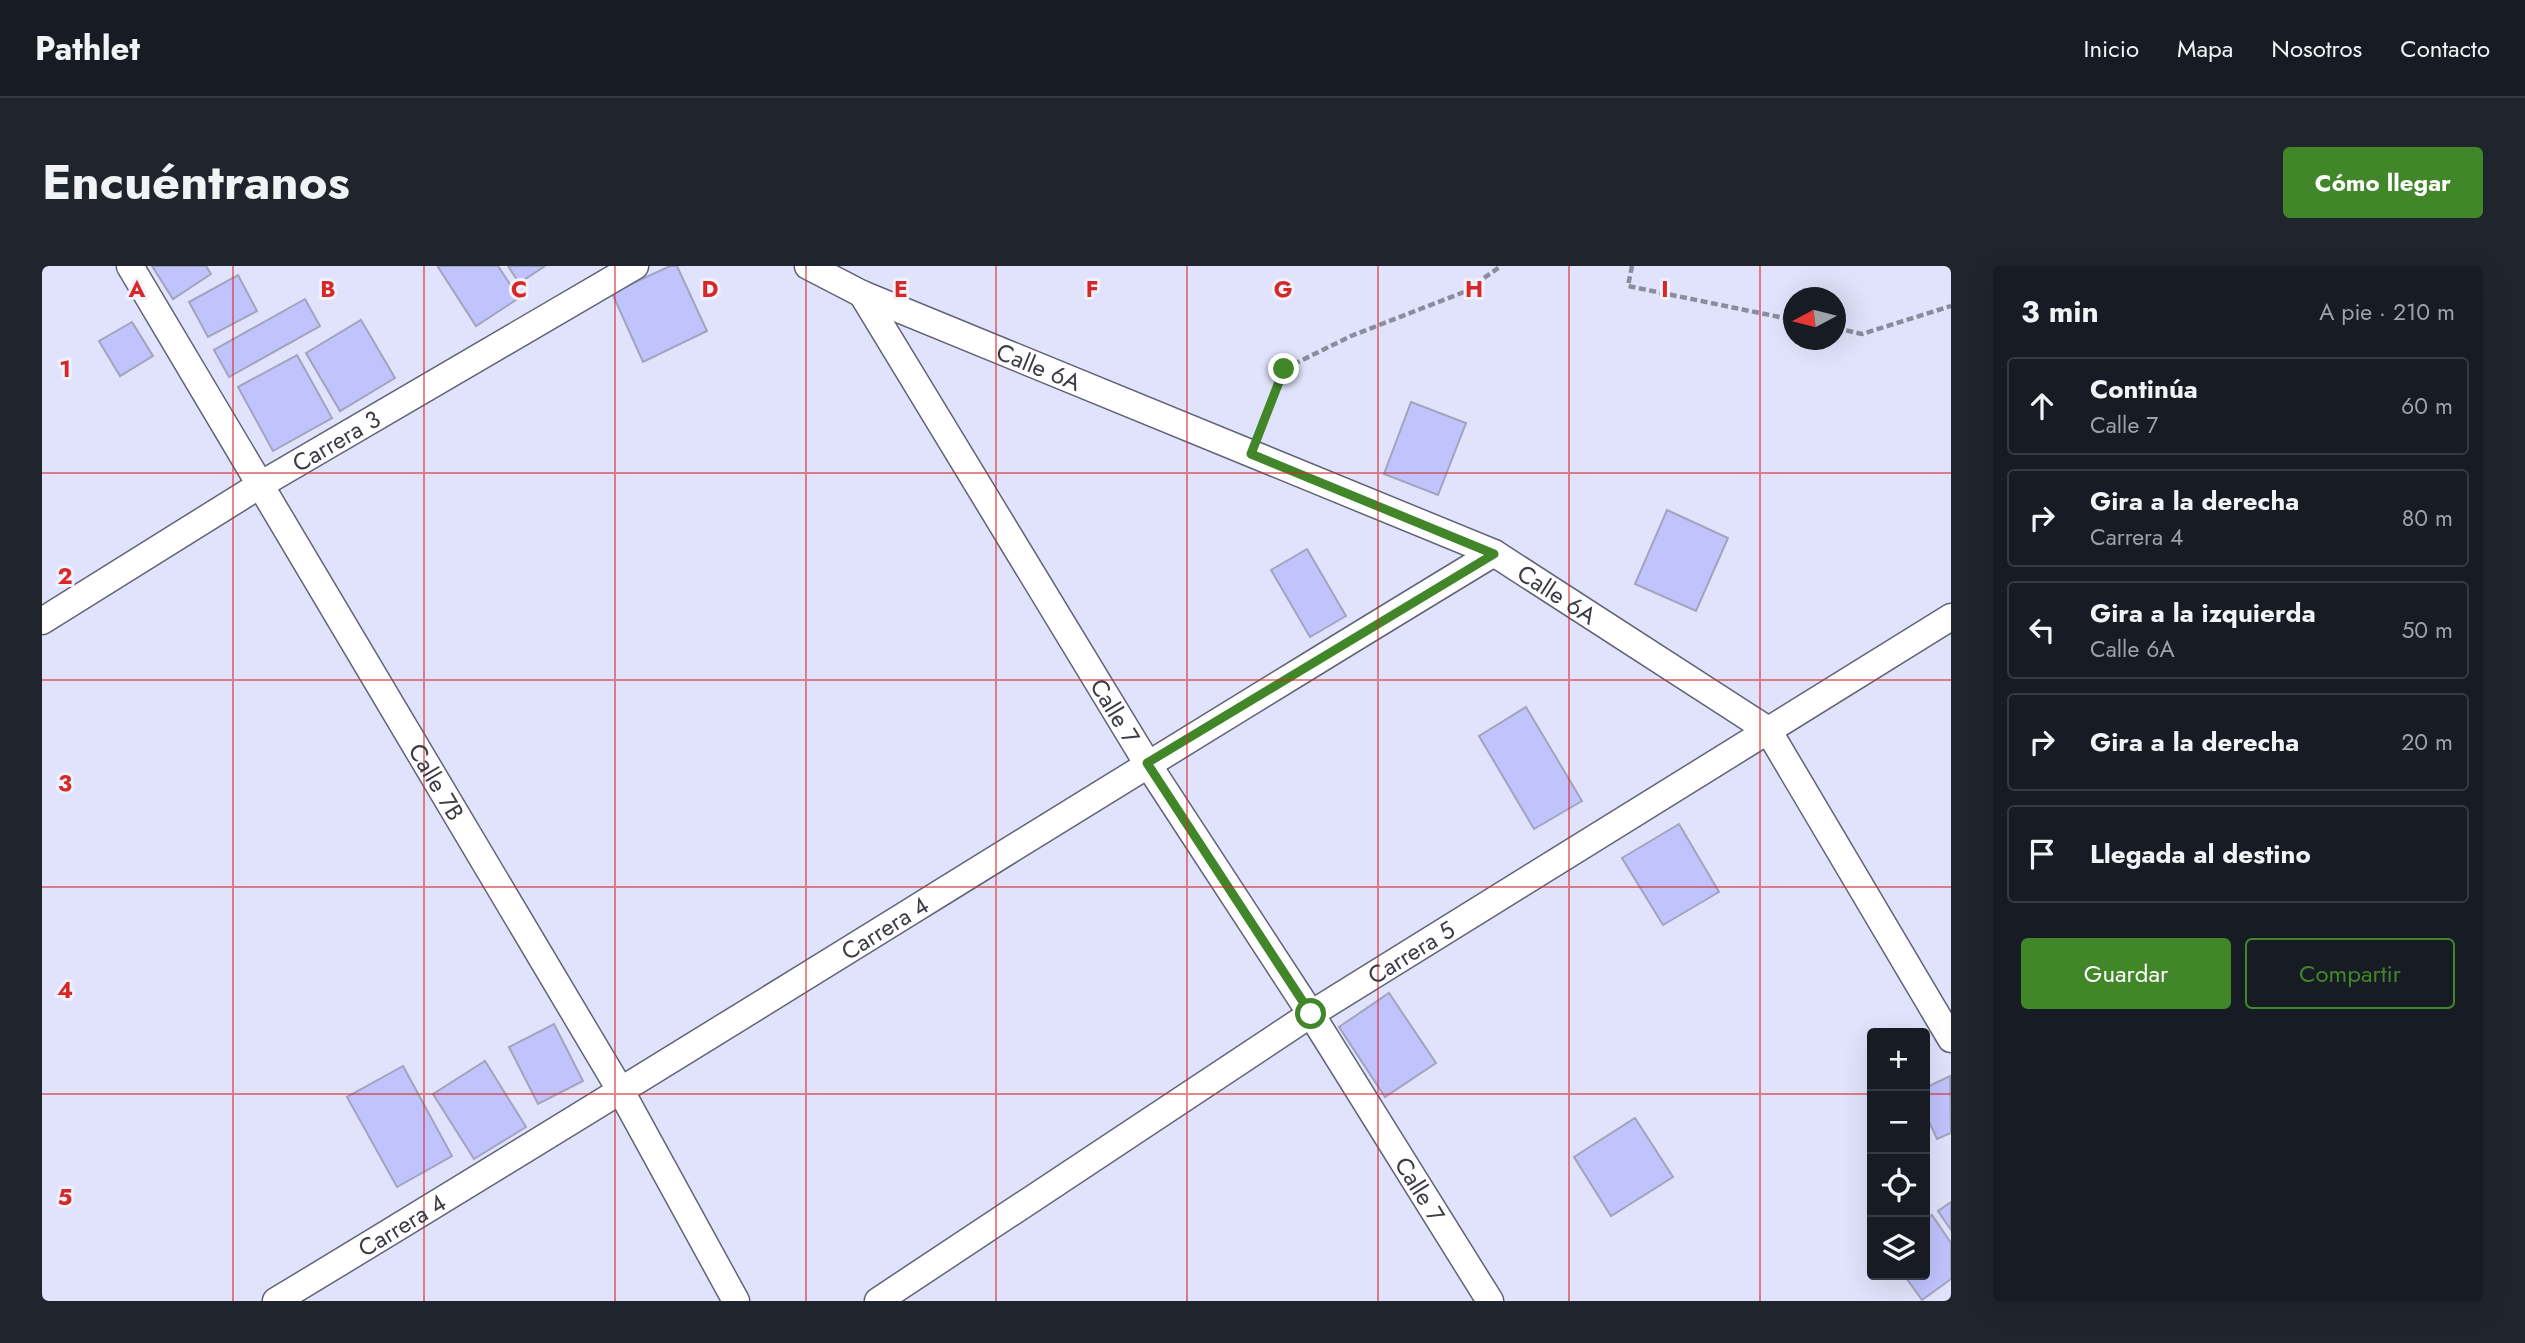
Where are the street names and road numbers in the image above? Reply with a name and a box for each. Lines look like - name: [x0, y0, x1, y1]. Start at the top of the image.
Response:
- street label: Calle 6A: [991, 334, 1087, 399]
- street label: Carrera 3: [286, 401, 387, 480]
- street label: Calle 6A: [1511, 555, 1604, 633]
- street label: Calle 7: [1082, 672, 1149, 751]
- street label: Calle 7B: [400, 736, 473, 827]
- street label: Carrera 4: [834, 887, 935, 968]
- street label: Carrera 5: [1360, 912, 1461, 992]
- street label: Calle 7: [1387, 1150, 1454, 1229]
- street label: Carrera 4: [351, 1185, 452, 1265]

